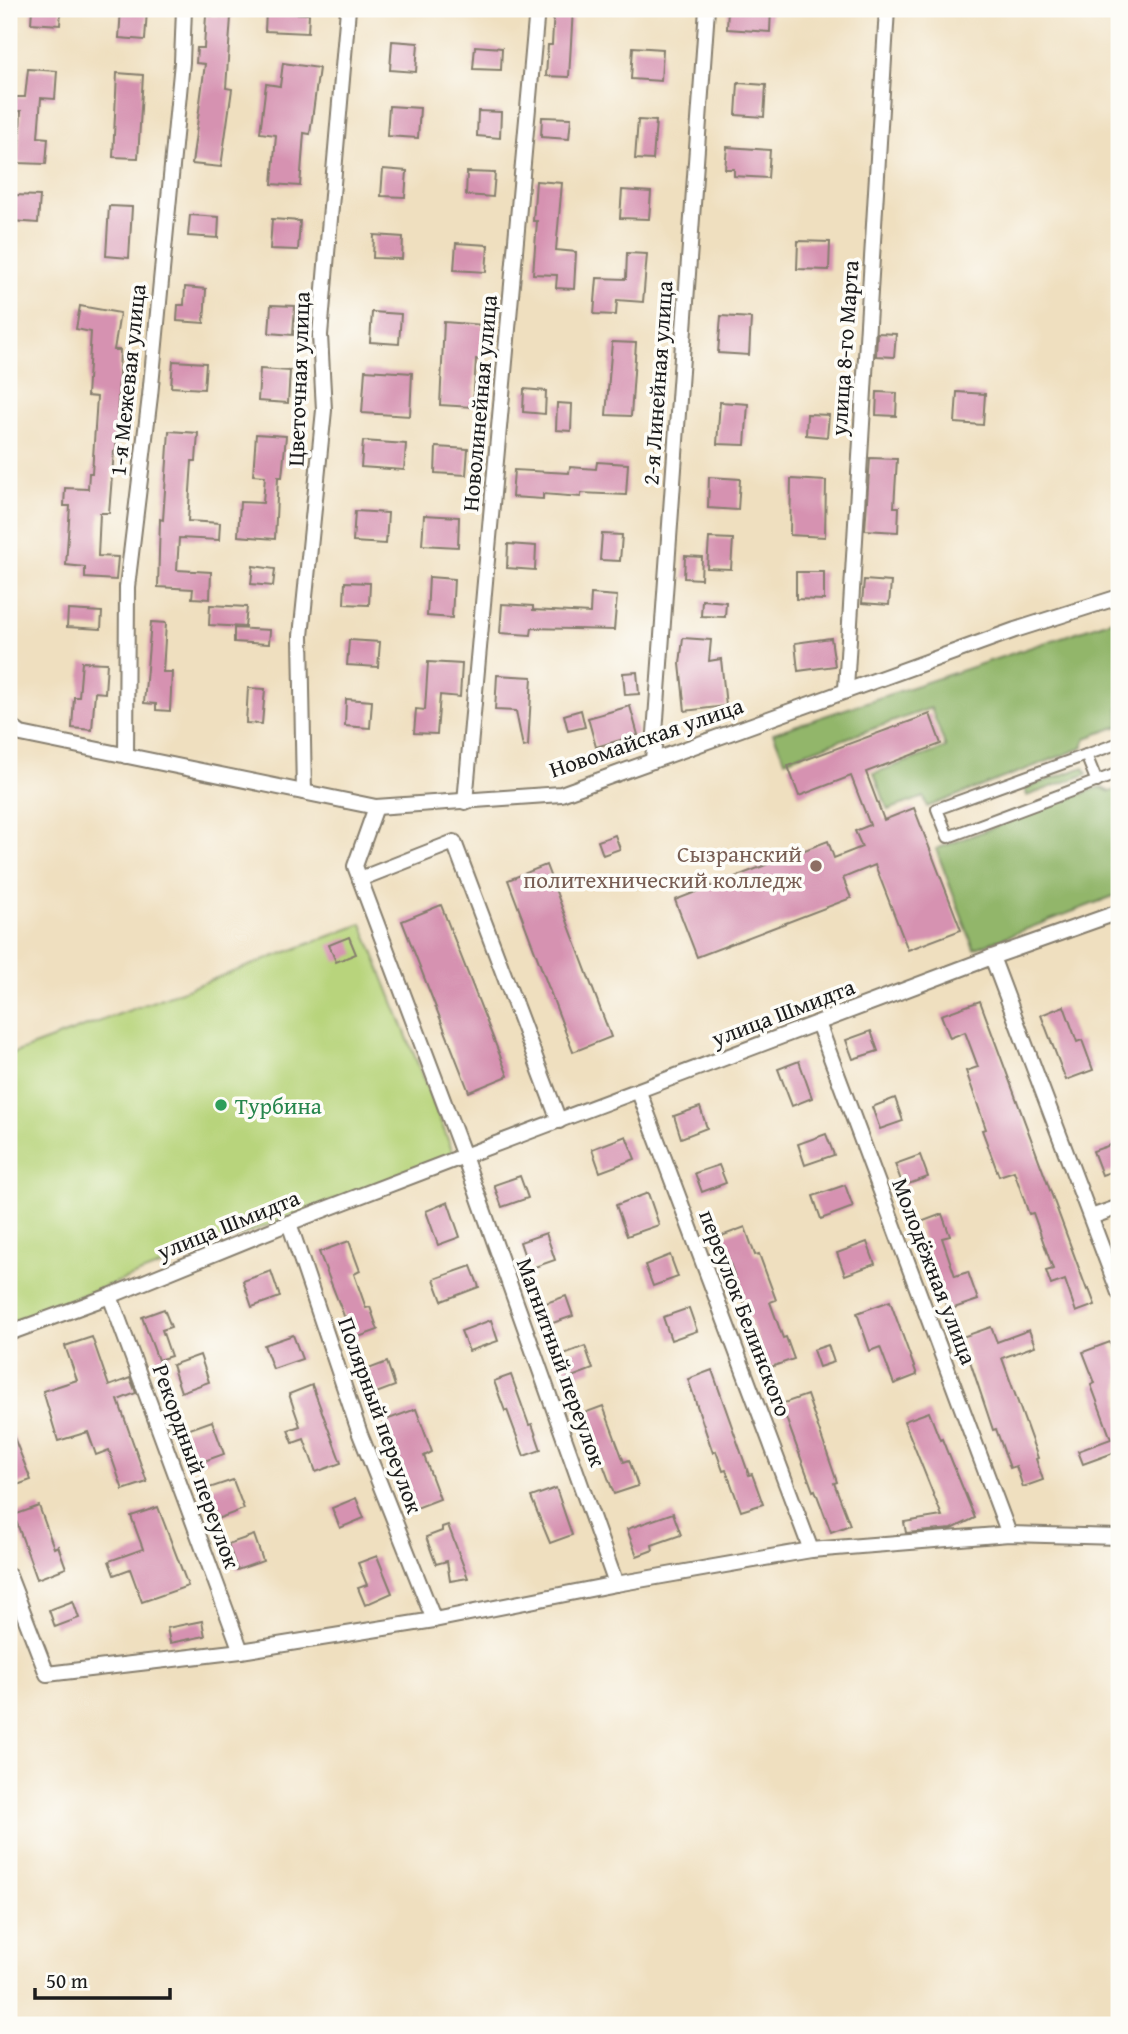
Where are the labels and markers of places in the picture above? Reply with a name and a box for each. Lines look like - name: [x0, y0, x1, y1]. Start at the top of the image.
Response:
- place label: Сызранский политехнический колледж: [523, 837, 802, 896]
- marker: Сызранский политехнический колледж: [808, 858, 824, 874]
- place label: Турбина: [235, 1089, 322, 1122]
- marker: Турбина: [213, 1097, 229, 1113]

